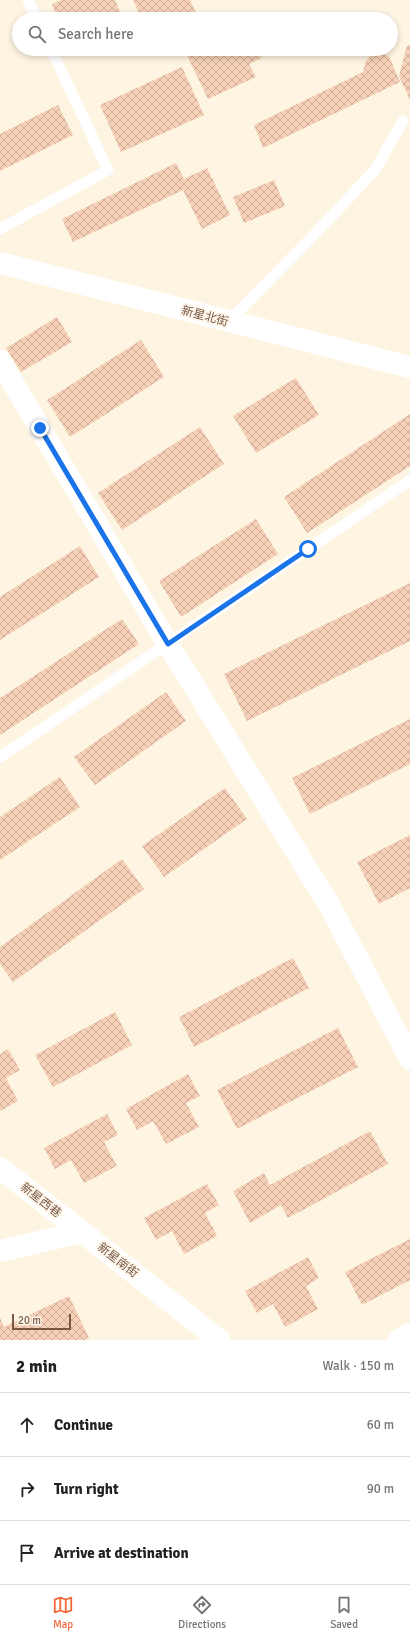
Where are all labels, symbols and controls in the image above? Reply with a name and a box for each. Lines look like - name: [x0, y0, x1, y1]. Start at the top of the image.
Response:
- search box: [12, 12, 398, 56]
- icon: search: [26, 23, 48, 45]
- text: Search here: [58, 25, 134, 43]
- street label: 新星北街: [180, 303, 230, 330]
- route end: [31, 419, 49, 437]
- route start: [299, 540, 317, 558]
- street label: 新星西巷: [17, 1180, 64, 1221]
- street label: 新星南街: [94, 1240, 141, 1281]
- scale bar: [12, 1312, 71, 1331]
- text: 20 m: [18, 1314, 41, 1327]
- text: 2 min: [16, 1356, 57, 1377]
- text: Walk · 150 m: [323, 1358, 394, 1374]
- icon: ahead: [16, 1414, 38, 1436]
- text: Continue: [54, 1416, 113, 1434]
- text: 60 m: [367, 1417, 394, 1433]
- icon: right: [16, 1478, 38, 1500]
- text: Turn right: [54, 1480, 119, 1498]
- text: 90 m: [367, 1481, 394, 1497]
- icon: arrive: [16, 1542, 38, 1564]
- text: Arrive at destination: [54, 1544, 189, 1562]
- tab: Map: [52, 1594, 74, 1631]
- tab: Directions: [178, 1594, 226, 1631]
- tab: Saved: [330, 1594, 358, 1631]

